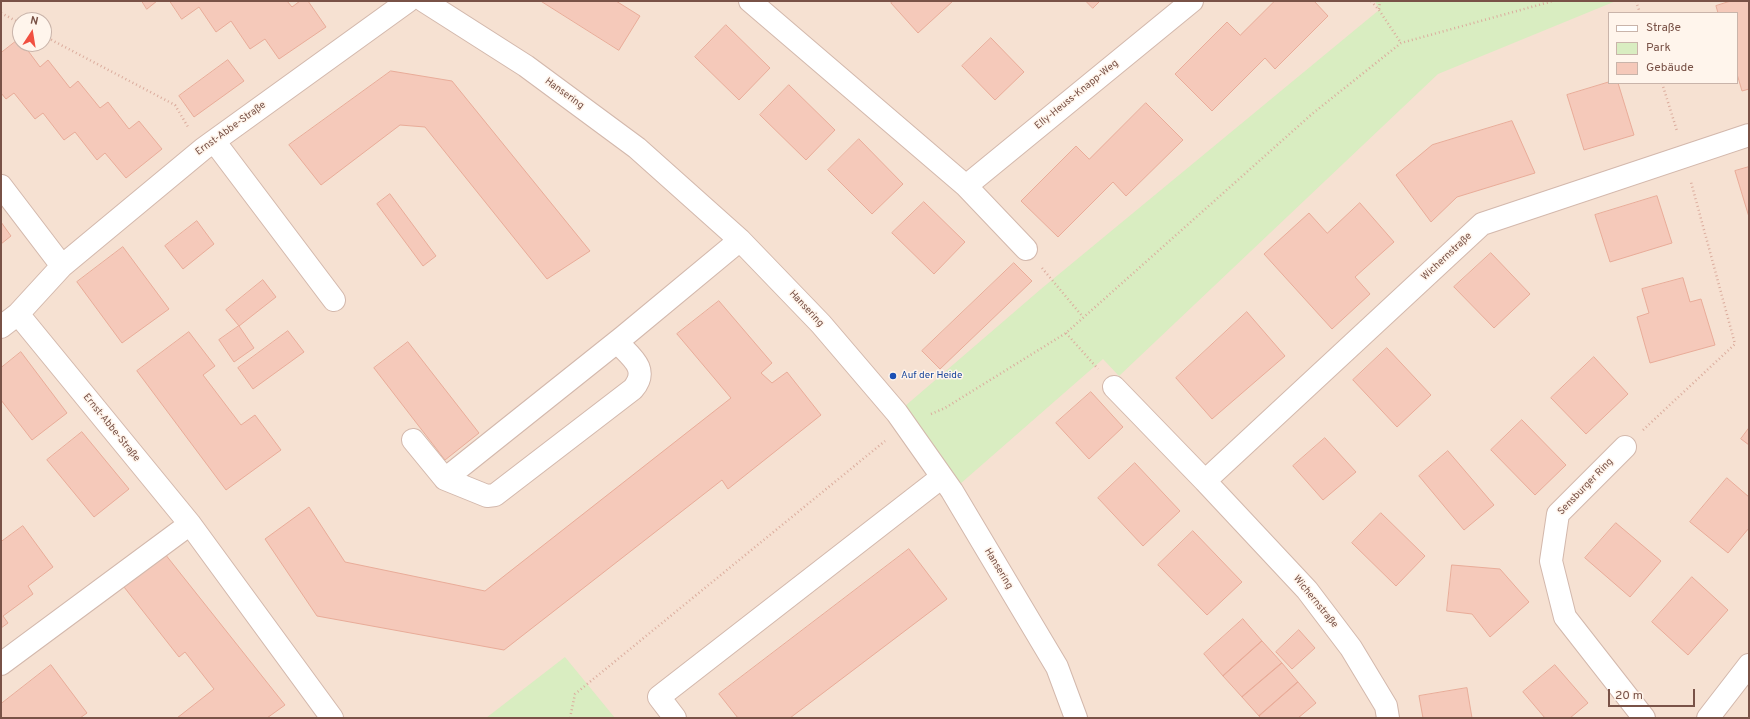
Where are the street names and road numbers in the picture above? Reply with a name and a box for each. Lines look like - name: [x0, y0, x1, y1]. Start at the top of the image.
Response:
- street label: Elly-Heuss-Knapp-Weg: [1033, 58, 1121, 132]
- street label: Hansering: [542, 76, 586, 112]
- street label: Ernst-Abbe-Straße: [194, 100, 268, 158]
- street label: Wichernstraße: [1419, 231, 1475, 283]
- street label: Hansering: [786, 288, 826, 330]
- street label: Ernst-Abbe-Straße: [80, 392, 142, 464]
- street label: Sensburger Ring: [1556, 456, 1616, 518]
- street label: Hansering: [981, 546, 1015, 592]
- street label: Wichernstraße: [1290, 573, 1340, 631]

